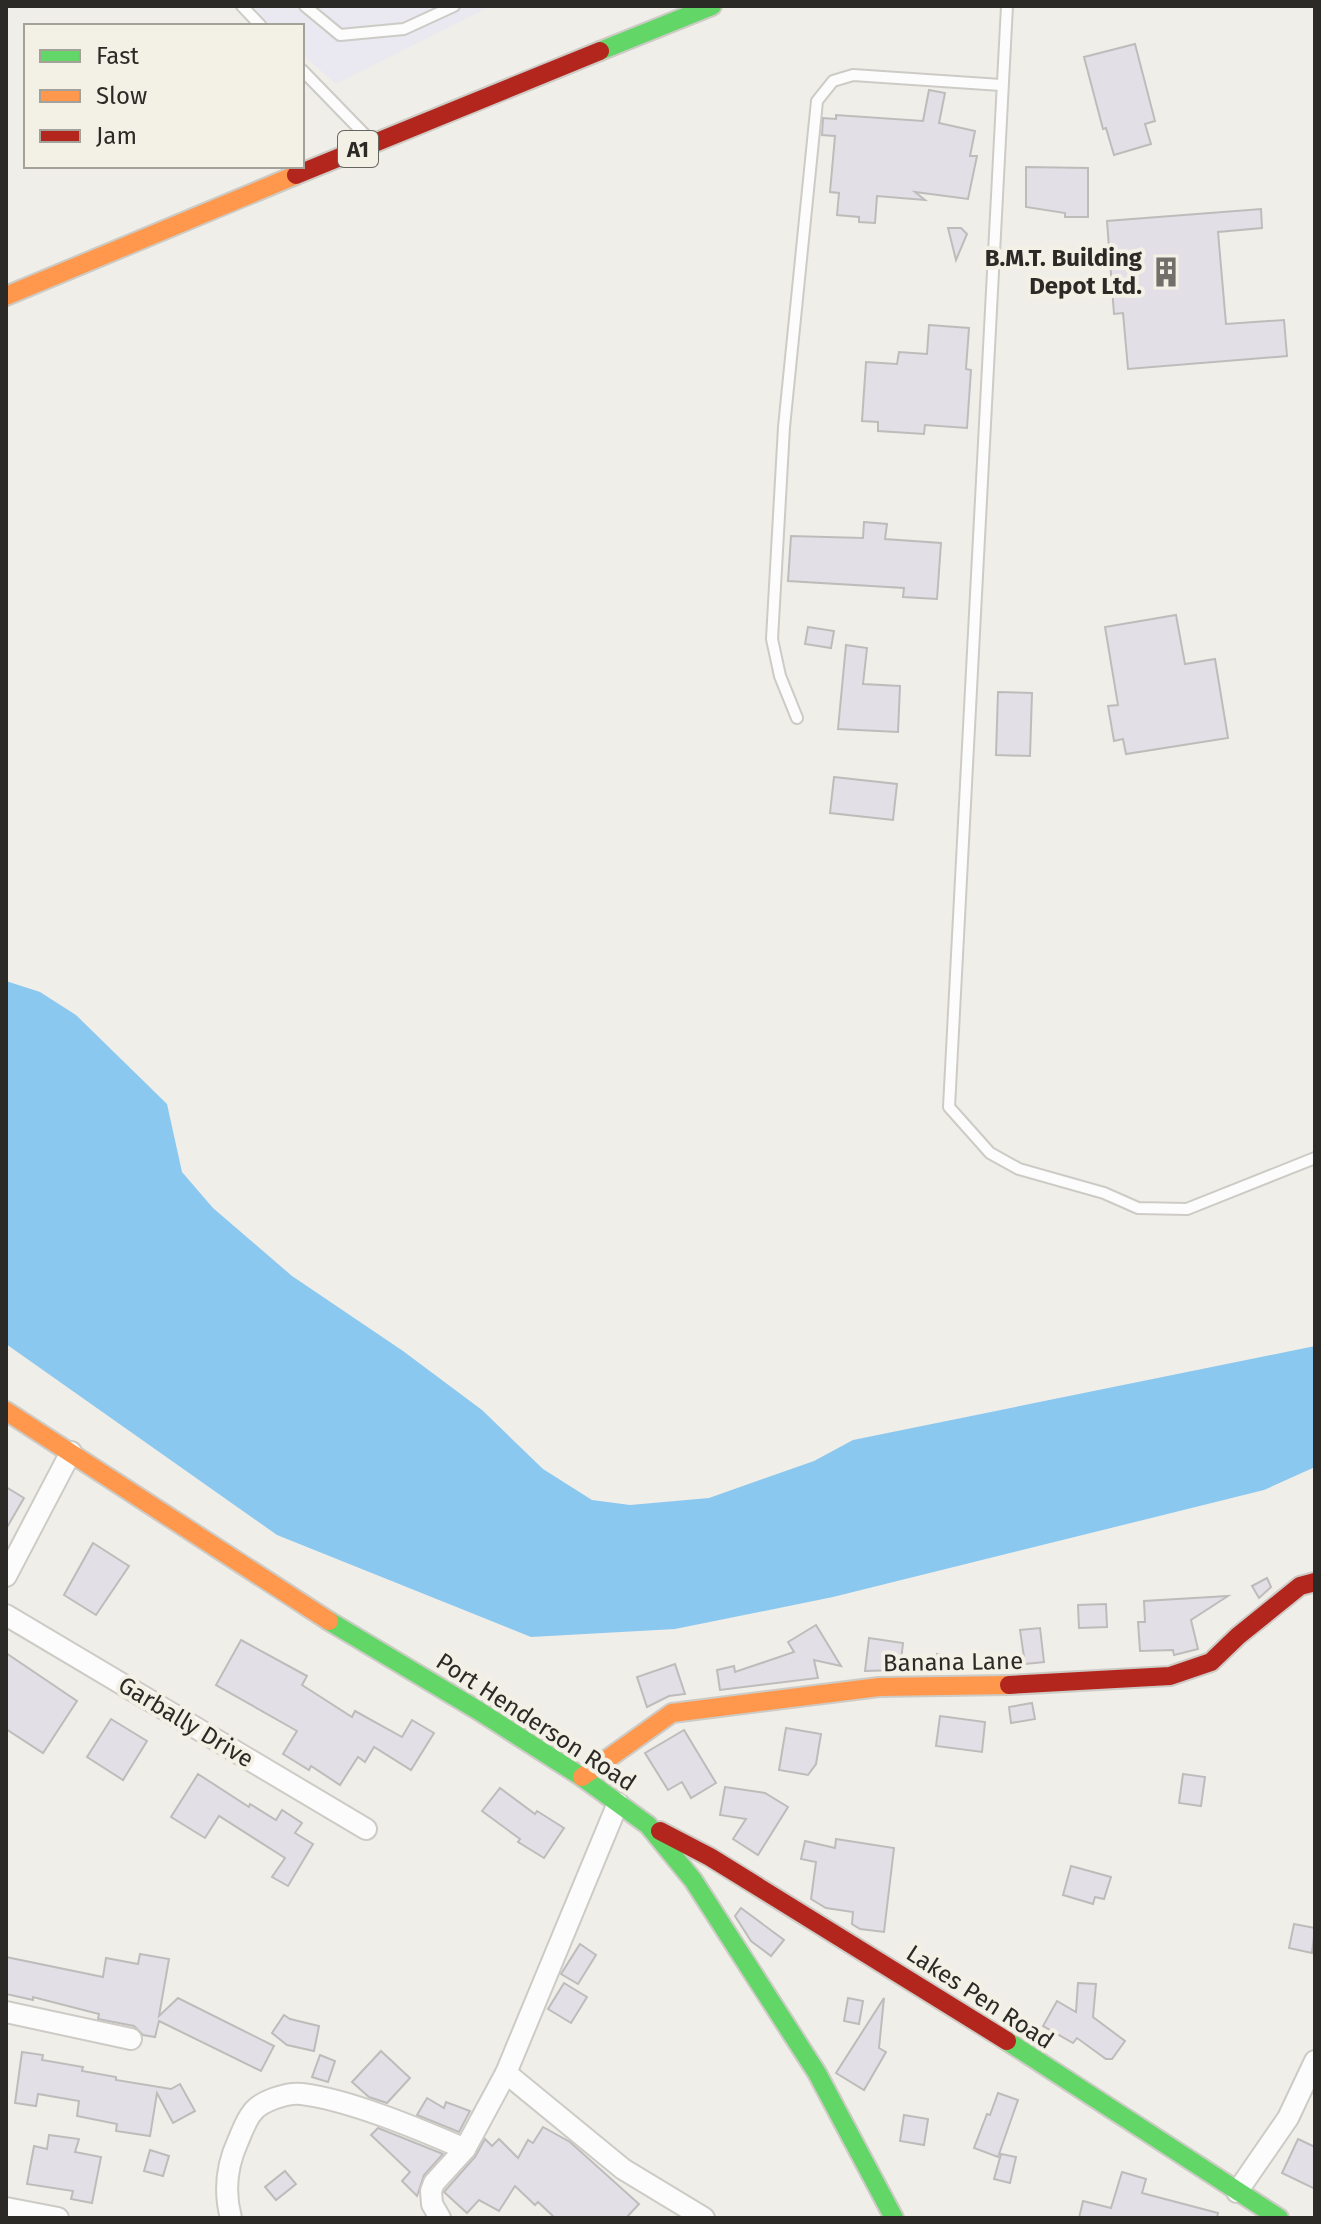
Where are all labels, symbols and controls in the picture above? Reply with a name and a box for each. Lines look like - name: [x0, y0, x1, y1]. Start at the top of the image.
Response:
- legend: [24, 24, 304, 168]
- text: Fast: [96, 42, 139, 70]
- text: Slow: [96, 82, 147, 110]
- text: Jam: [96, 122, 137, 150]
- road number: A1: [338, 131, 378, 167]
- place label: B.M.T. Building Depot Ltd.: [985, 244, 1143, 300]
- building icon: B.M.T. Building Depot Ltd.: [1149, 255, 1183, 289]
- street label: Port Henderson Road: [431, 1647, 641, 1797]
- street label: Banana Lane: [883, 1647, 1023, 1677]
- street label: Garbally Drive: [113, 1671, 259, 1773]
- street label: Lakes Pen Road: [901, 1939, 1059, 2055]

